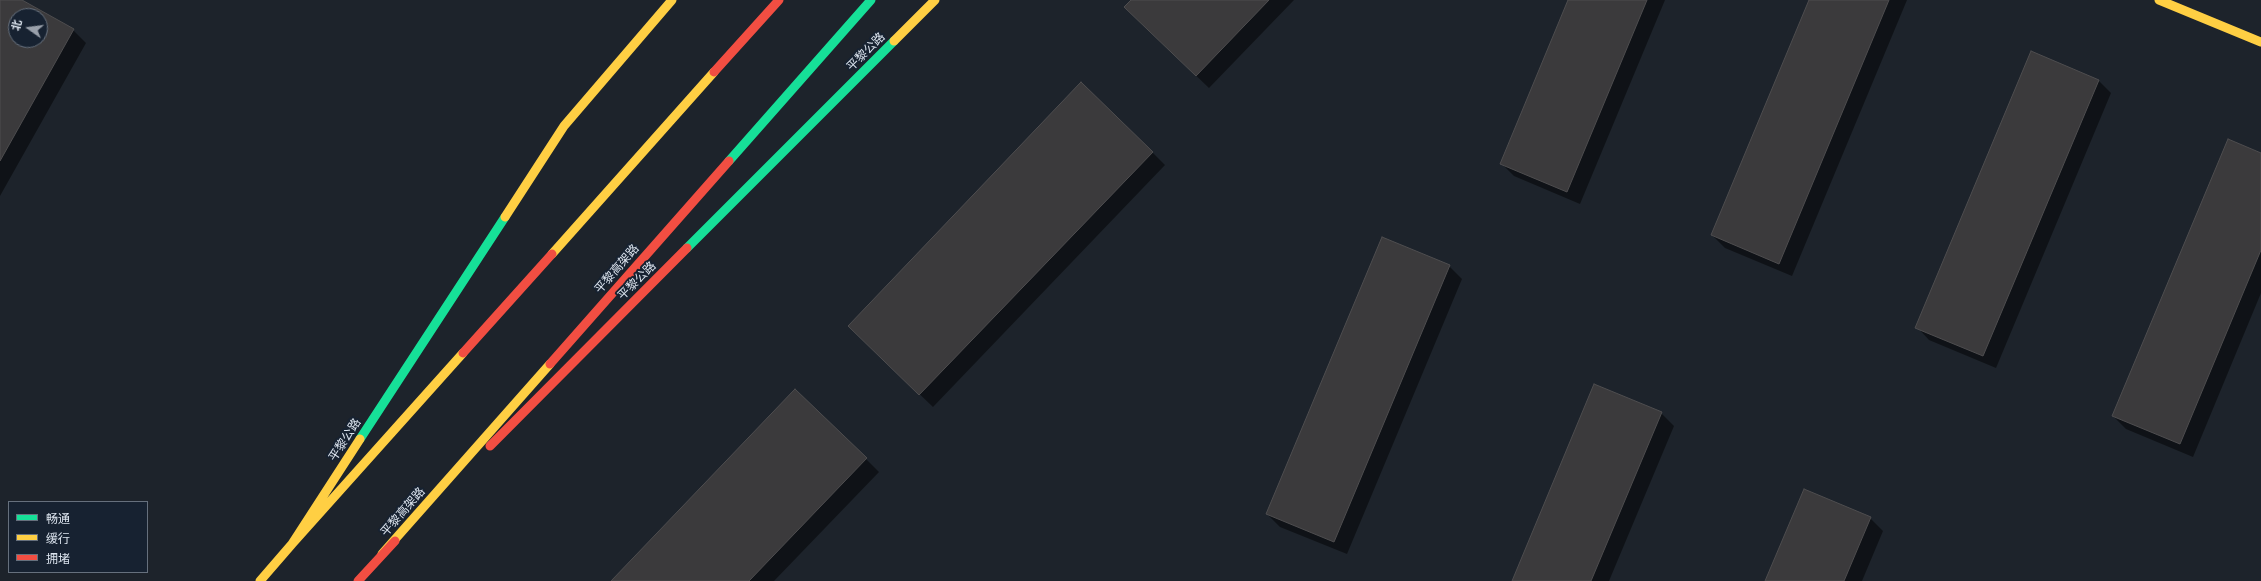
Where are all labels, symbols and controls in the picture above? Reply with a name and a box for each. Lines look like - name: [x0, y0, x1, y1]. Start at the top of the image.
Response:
- north arrow: [8, 8, 48, 48]
- text: 北: [9, 18, 24, 32]
- street label: 平黎公路: [844, 30, 888, 74]
- street label: 平黎高架路: [592, 242, 642, 296]
- street label: 平黎公路: [615, 259, 659, 303]
- street label: 平黎公路: [326, 416, 364, 464]
- street label: 平黎高架路: [378, 485, 428, 539]
- legend: [8, 501, 148, 573]
- text: 畅通: [46, 512, 70, 526]
- text: 缓行: [46, 532, 70, 546]
- text: 拥堵: [46, 552, 70, 566]

